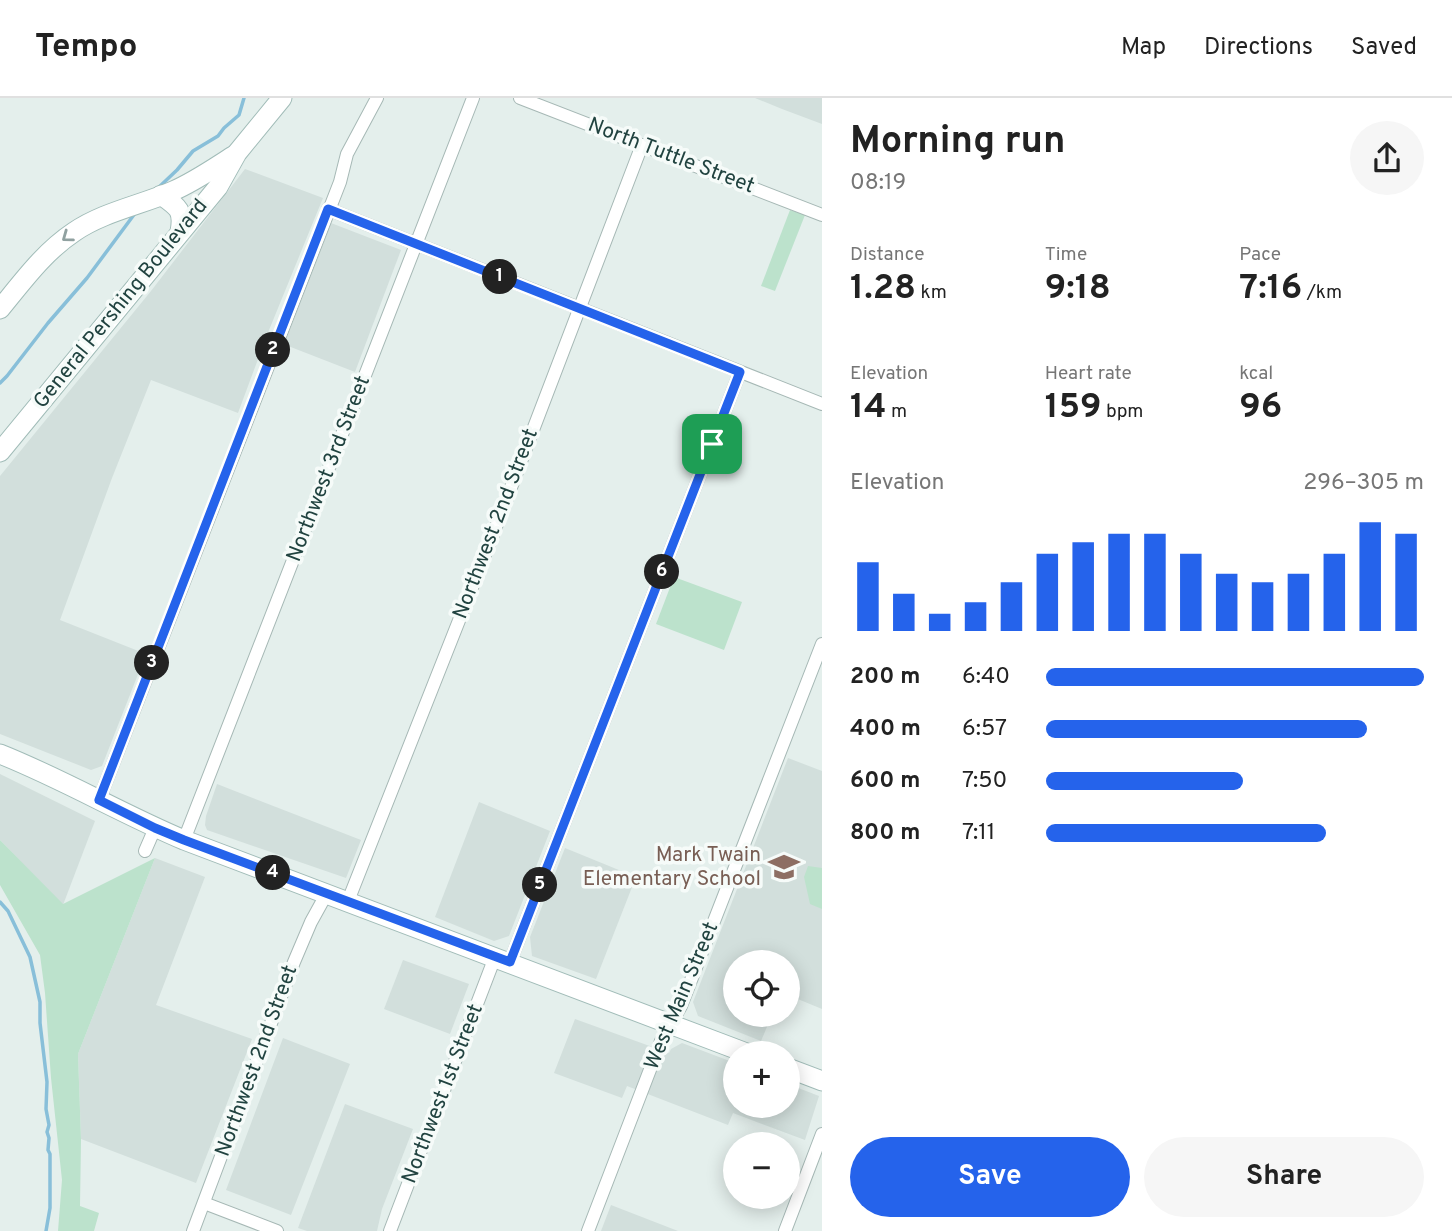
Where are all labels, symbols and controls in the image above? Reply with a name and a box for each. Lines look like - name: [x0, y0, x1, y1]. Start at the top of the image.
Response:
- text: Tempo: [35, 27, 138, 69]
- text: Map: [1121, 33, 1166, 63]
- text: Directions: [1204, 33, 1313, 63]
- text: Saved: [1351, 33, 1417, 63]
- street label: North Tuttle Street: [584, 112, 758, 200]
- text: Morning run: [850, 118, 1066, 167]
- button: share: [1350, 121, 1424, 195]
- text: 08:19: [850, 169, 906, 198]
- street label: General Pershing Boulevard: [28, 194, 214, 414]
- one-way arrow: [62, 229, 75, 242]
- text: Distance: [850, 243, 925, 267]
- text: Time: [1045, 243, 1087, 267]
- text: Pace: [1239, 243, 1281, 267]
- pin: 1: [482, 260, 518, 294]
- text: 1: [496, 264, 503, 288]
- text: 1.28: [850, 267, 916, 311]
- text: 9:18: [1045, 267, 1111, 311]
- text: 7:16: [1239, 267, 1302, 311]
- text: km: [916, 281, 947, 305]
- text: /km: [1302, 281, 1342, 305]
- pin: 2: [256, 332, 290, 368]
- text: 2: [267, 337, 278, 361]
- text: Elevation: [850, 362, 928, 386]
- text: Heart rate: [1045, 362, 1132, 386]
- text: kcal: [1239, 362, 1273, 386]
- street label: Northwest 3rd Street: [281, 372, 377, 566]
- text: 14: [850, 386, 887, 430]
- text: 159: [1045, 386, 1102, 430]
- text: 96: [1239, 386, 1282, 430]
- text: m: [887, 400, 907, 424]
- text: bpm: [1102, 400, 1143, 424]
- pin: [682, 414, 742, 474]
- street label: Northwest 2nd Street: [447, 425, 545, 623]
- icon: arrive: [693, 425, 731, 463]
- text: Elevation: [850, 469, 945, 498]
- text: 296–305 m: [1303, 469, 1424, 498]
- pin: 6: [644, 554, 680, 589]
- text: 6: [656, 559, 667, 583]
- pin: 3: [134, 646, 170, 680]
- text: 3: [146, 650, 157, 674]
- text: 200 m: [850, 663, 920, 692]
- text: 6:40: [962, 663, 1010, 692]
- text: 400 m: [850, 715, 921, 744]
- text: 6:57: [962, 715, 1007, 744]
- text: 600 m: [850, 767, 920, 796]
- text: 7:50: [962, 767, 1007, 796]
- text: 800 m: [850, 819, 920, 848]
- text: 7:11: [962, 819, 995, 848]
- place label: Mark Twain Elementary School: [583, 842, 761, 893]
- school or university icon: Mark Twain Elementary School: [767, 850, 801, 884]
- pin: 4: [256, 856, 290, 890]
- text: 4: [266, 860, 279, 884]
- pin: 5: [522, 868, 558, 902]
- text: 5: [534, 872, 545, 896]
- street label: West Main Street: [639, 918, 725, 1074]
- map controls: [723, 950, 800, 1209]
- button: locate: [723, 950, 800, 1027]
- street label: Northwest 2nd Street: [210, 961, 304, 1161]
- street label: Northwest 1st Street: [396, 1000, 490, 1188]
- button: +: [723, 1041, 800, 1118]
- button: −: [723, 1132, 800, 1209]
- button: Save: [850, 1137, 1130, 1217]
- button: Share: [1144, 1137, 1424, 1217]

